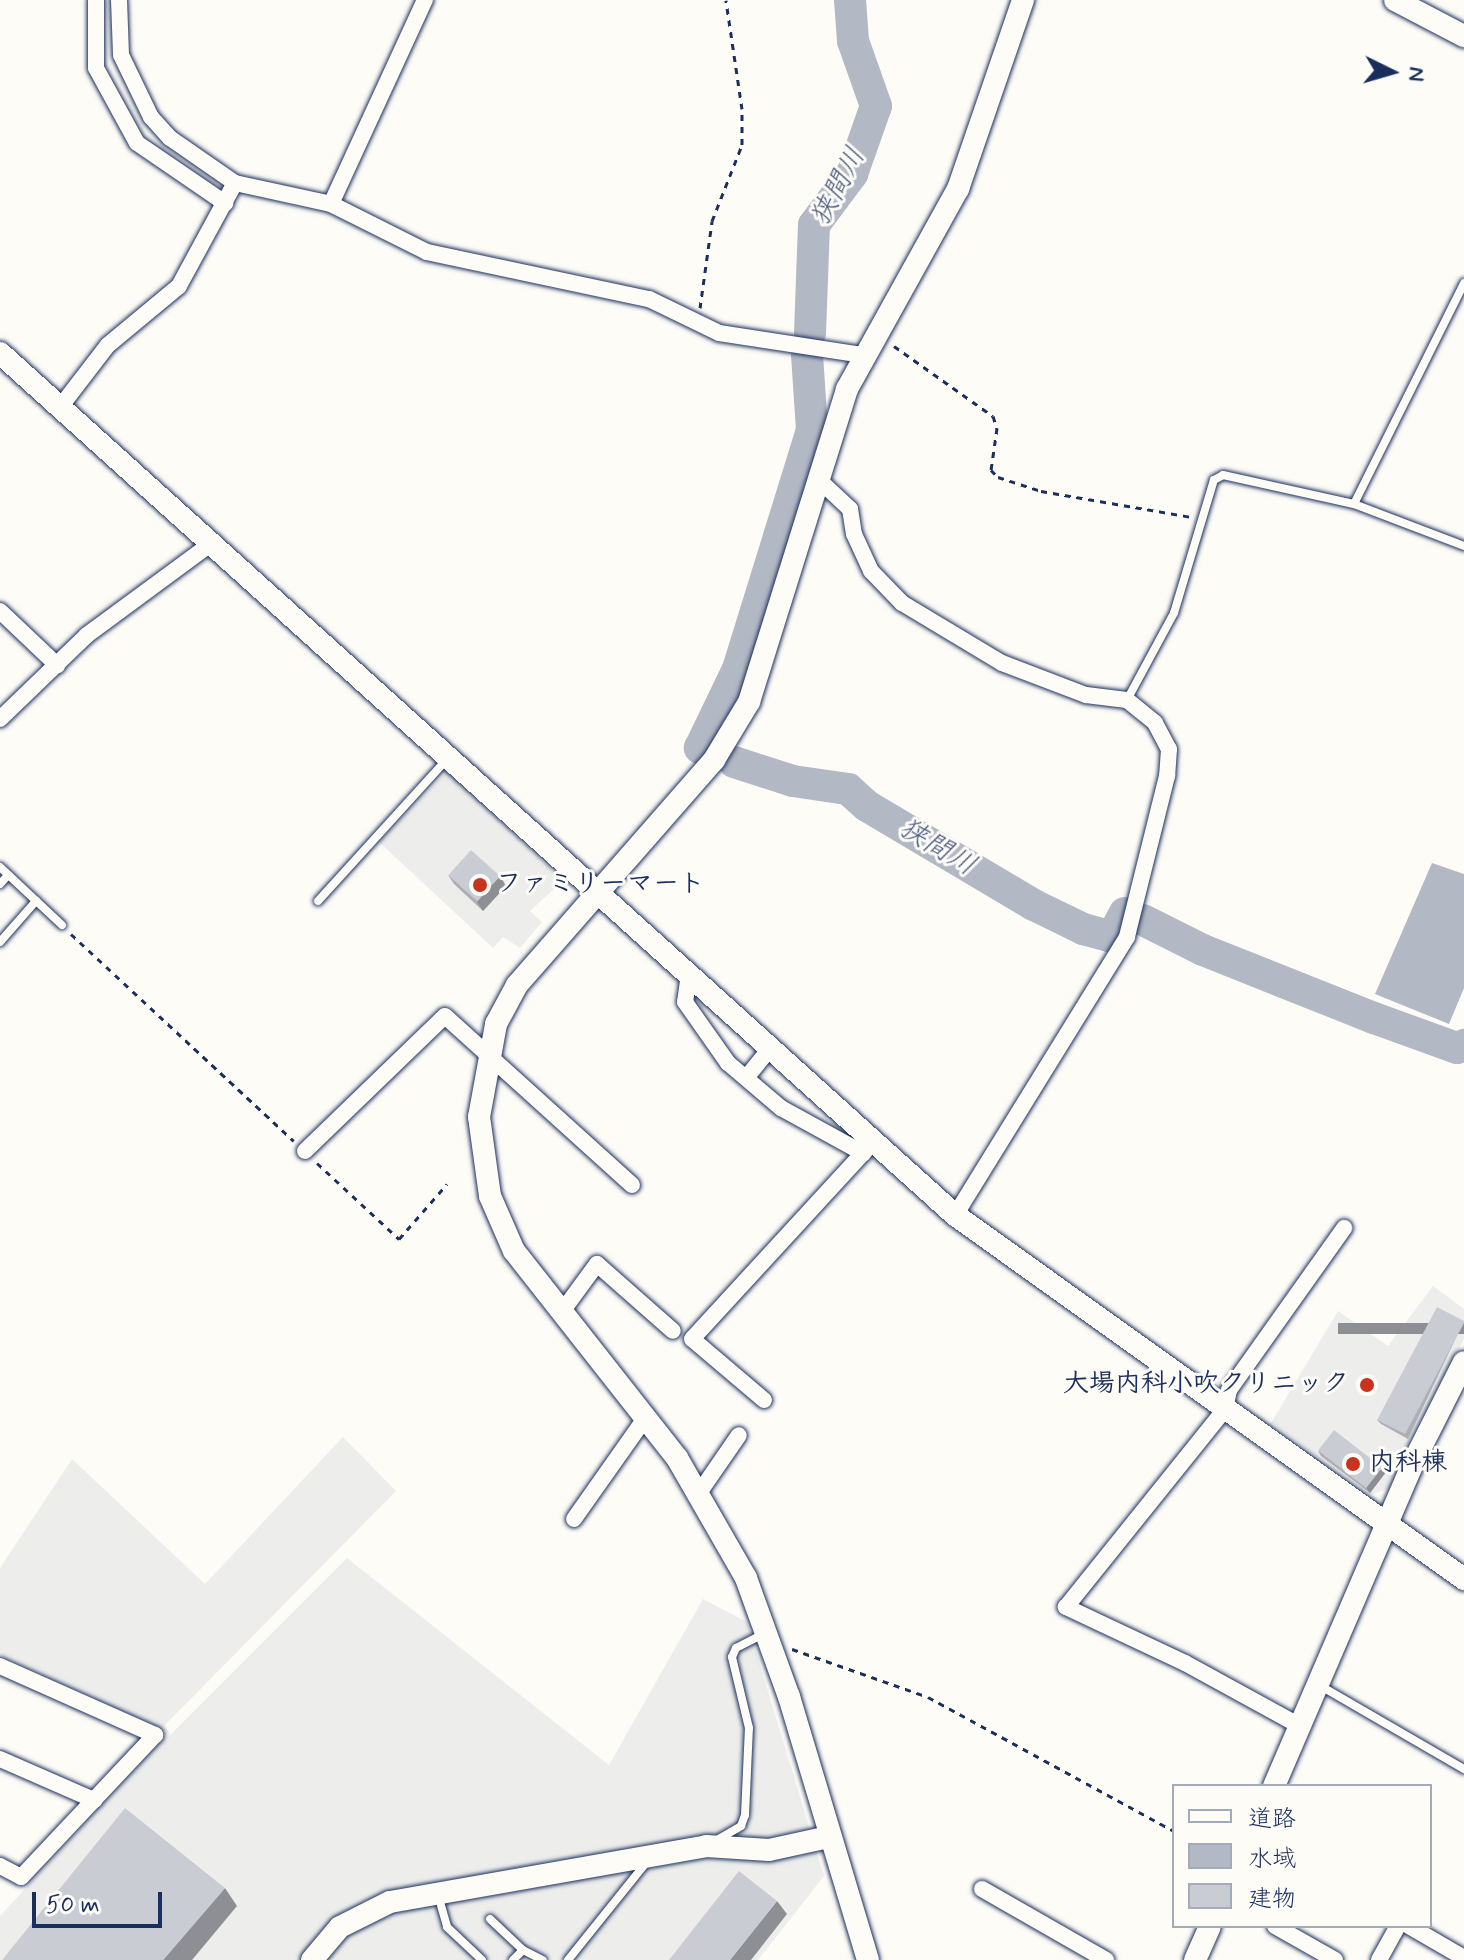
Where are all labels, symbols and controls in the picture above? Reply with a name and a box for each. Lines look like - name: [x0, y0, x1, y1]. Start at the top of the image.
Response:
- north arrow: [1352, 32, 1432, 112]
- text: N: [1401, 66, 1430, 83]
- water label: 狭間川: [804, 142, 874, 232]
- water label: 狭間川: [892, 812, 982, 884]
- place label: ファミリーマート: [496, 869, 704, 901]
- marker: ファミリーマート: [471, 876, 489, 894]
- place label: 大場内科小吹クリニック: [1063, 1369, 1349, 1401]
- marker: 大場内科小吹クリニック: [1356, 1374, 1378, 1396]
- place label: 内科棟: [1369, 1448, 1447, 1480]
- marker: 内科棟: [1344, 1455, 1362, 1473]
- legend: [1172, 1784, 1432, 1928]
- text: 道路: [1248, 1804, 1296, 1835]
- text: 水域: [1248, 1844, 1296, 1875]
- scale bar: [36, 1876, 166, 1926]
- text: 建物: [1248, 1884, 1296, 1915]
- text: 50 m: [46, 1890, 100, 1921]

